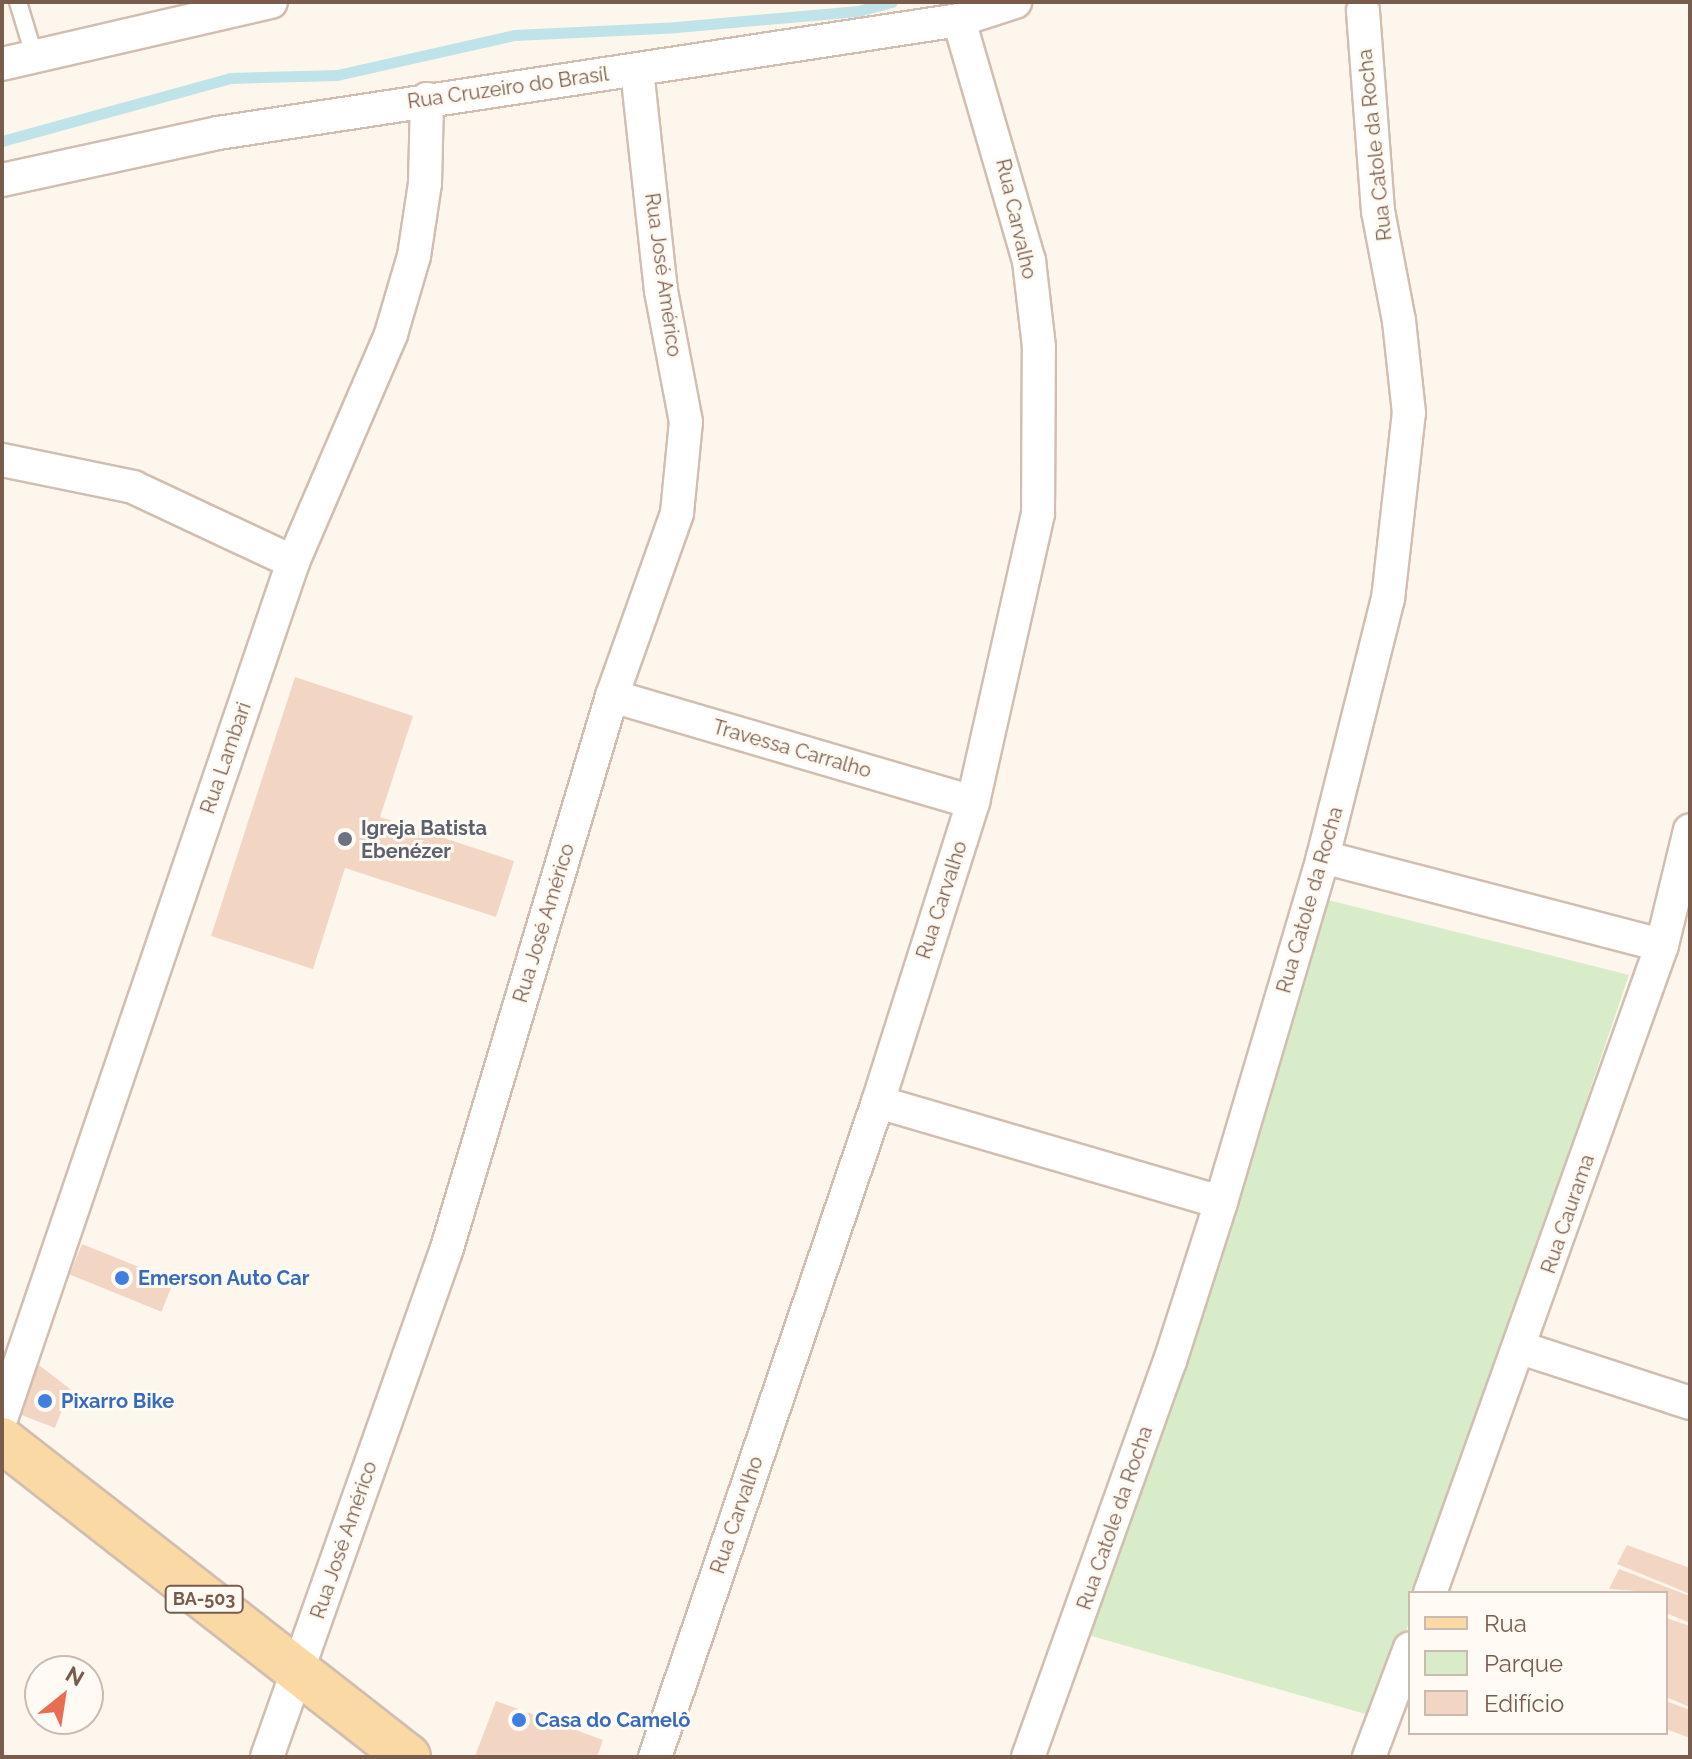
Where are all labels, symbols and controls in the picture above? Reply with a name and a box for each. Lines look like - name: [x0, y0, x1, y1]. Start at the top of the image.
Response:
- street label: Rua Catole da Rocha: [1353, 48, 1397, 242]
- street label: Rua Cruzeiro do Brasíl: [406, 62, 610, 114]
- street label: Rua Carvalho: [991, 157, 1041, 281]
- street label: Rua José Américo: [640, 191, 686, 359]
- street label: Rua Lambari: [196, 699, 256, 817]
- street label: Travessa Carralho: [710, 715, 874, 783]
- street label: Rua Catole da Rocha: [1272, 804, 1348, 996]
- place label: Igreja Batista Ebenézer: [361, 816, 487, 863]
- marker: Igreja Batista Ebenézer: [336, 830, 354, 848]
- street label: Rua Carvalho: [912, 838, 972, 962]
- street label: Rua José Américo: [508, 840, 580, 1006]
- street label: Rua Caurama: [1536, 1151, 1600, 1277]
- place label: Emerson Auto Car: [138, 1266, 310, 1290]
- marker: Emerson Auto Car: [113, 1269, 131, 1287]
- place label: Pixarro Bike: [61, 1389, 174, 1413]
- marker: Pixarro Bike: [36, 1392, 54, 1410]
- street label: Rua Catole da Rocha: [1072, 1423, 1158, 1613]
- street label: Rua Carvalho: [706, 1453, 768, 1577]
- street label: Rua José Américo: [306, 1457, 382, 1623]
- road number: BA-503: [164, 1585, 244, 1613]
- legend: [1408, 1591, 1668, 1735]
- text: Rua: [1484, 1609, 1527, 1638]
- text: Parque: [1484, 1649, 1563, 1678]
- north arrow: [24, 1655, 104, 1735]
- text: N: [61, 1660, 89, 1691]
- text: Edifício: [1484, 1689, 1564, 1718]
- place label: Casa do Camelô: [535, 1708, 690, 1732]
- marker: Casa do Camelô: [510, 1711, 528, 1729]

